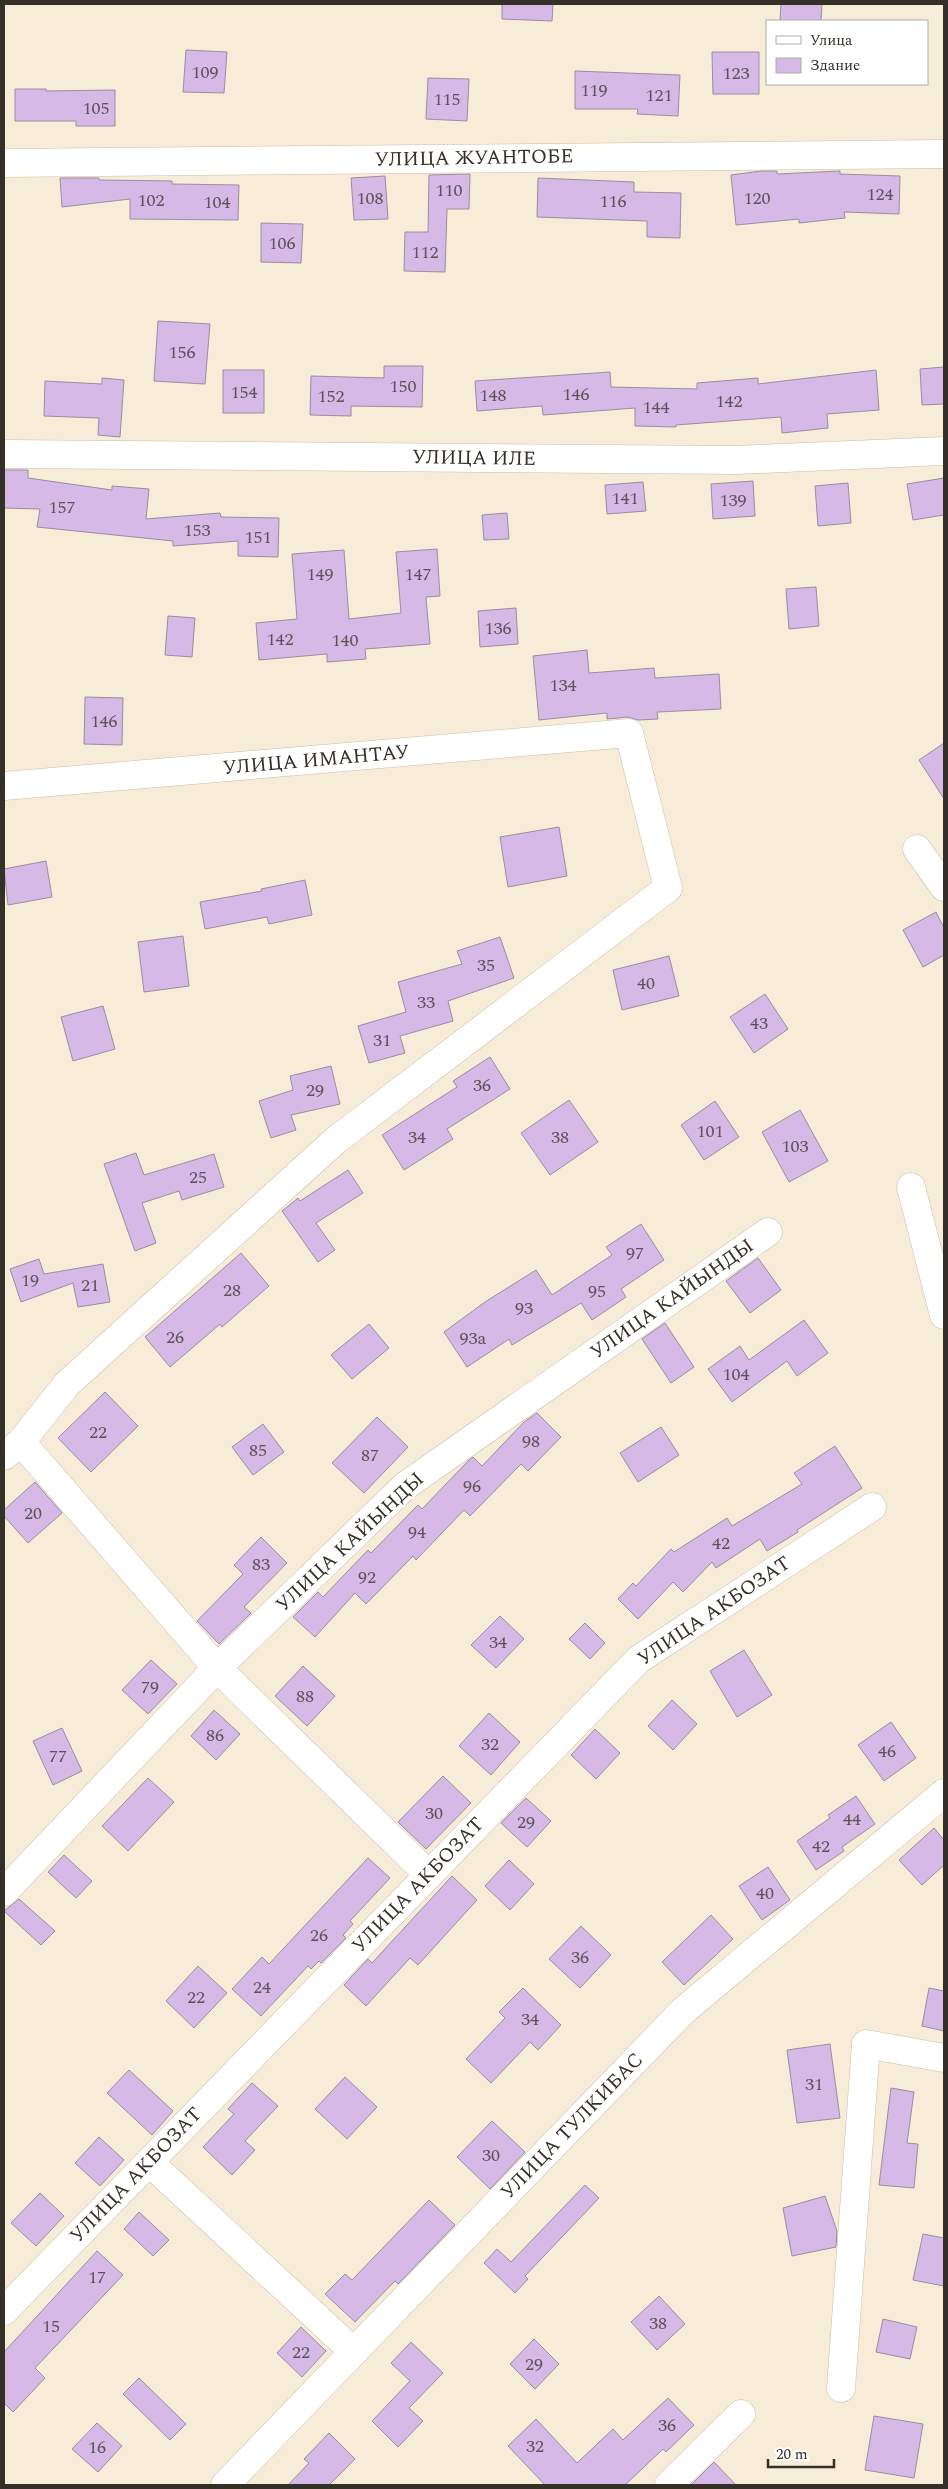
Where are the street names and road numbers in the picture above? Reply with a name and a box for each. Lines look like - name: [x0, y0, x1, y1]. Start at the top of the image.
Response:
- street label: УЛИЦА ЖУАНТОБЕ: [374, 141, 574, 175]
- street label: УЛИЦА ИЛЕ: [412, 442, 536, 474]
- street label: УЛИЦА ИМАНТАУ: [221, 737, 411, 783]
- street label: УЛИЦА КАЙЫНДЫ: [584, 1231, 760, 1367]
- street label: УЛИЦА КАЙЫНДЫ: [269, 1465, 431, 1619]
- street label: УЛИЦА АКБОЗАТ: [631, 1548, 797, 1674]
- street label: УЛИЦА АКБОЗАТ: [345, 1810, 491, 1960]
- street label: УЛИЦА ТУЛКИБАС: [494, 2046, 650, 2206]
- street label: УЛИЦА АКБОЗАТ: [63, 2100, 209, 2250]

